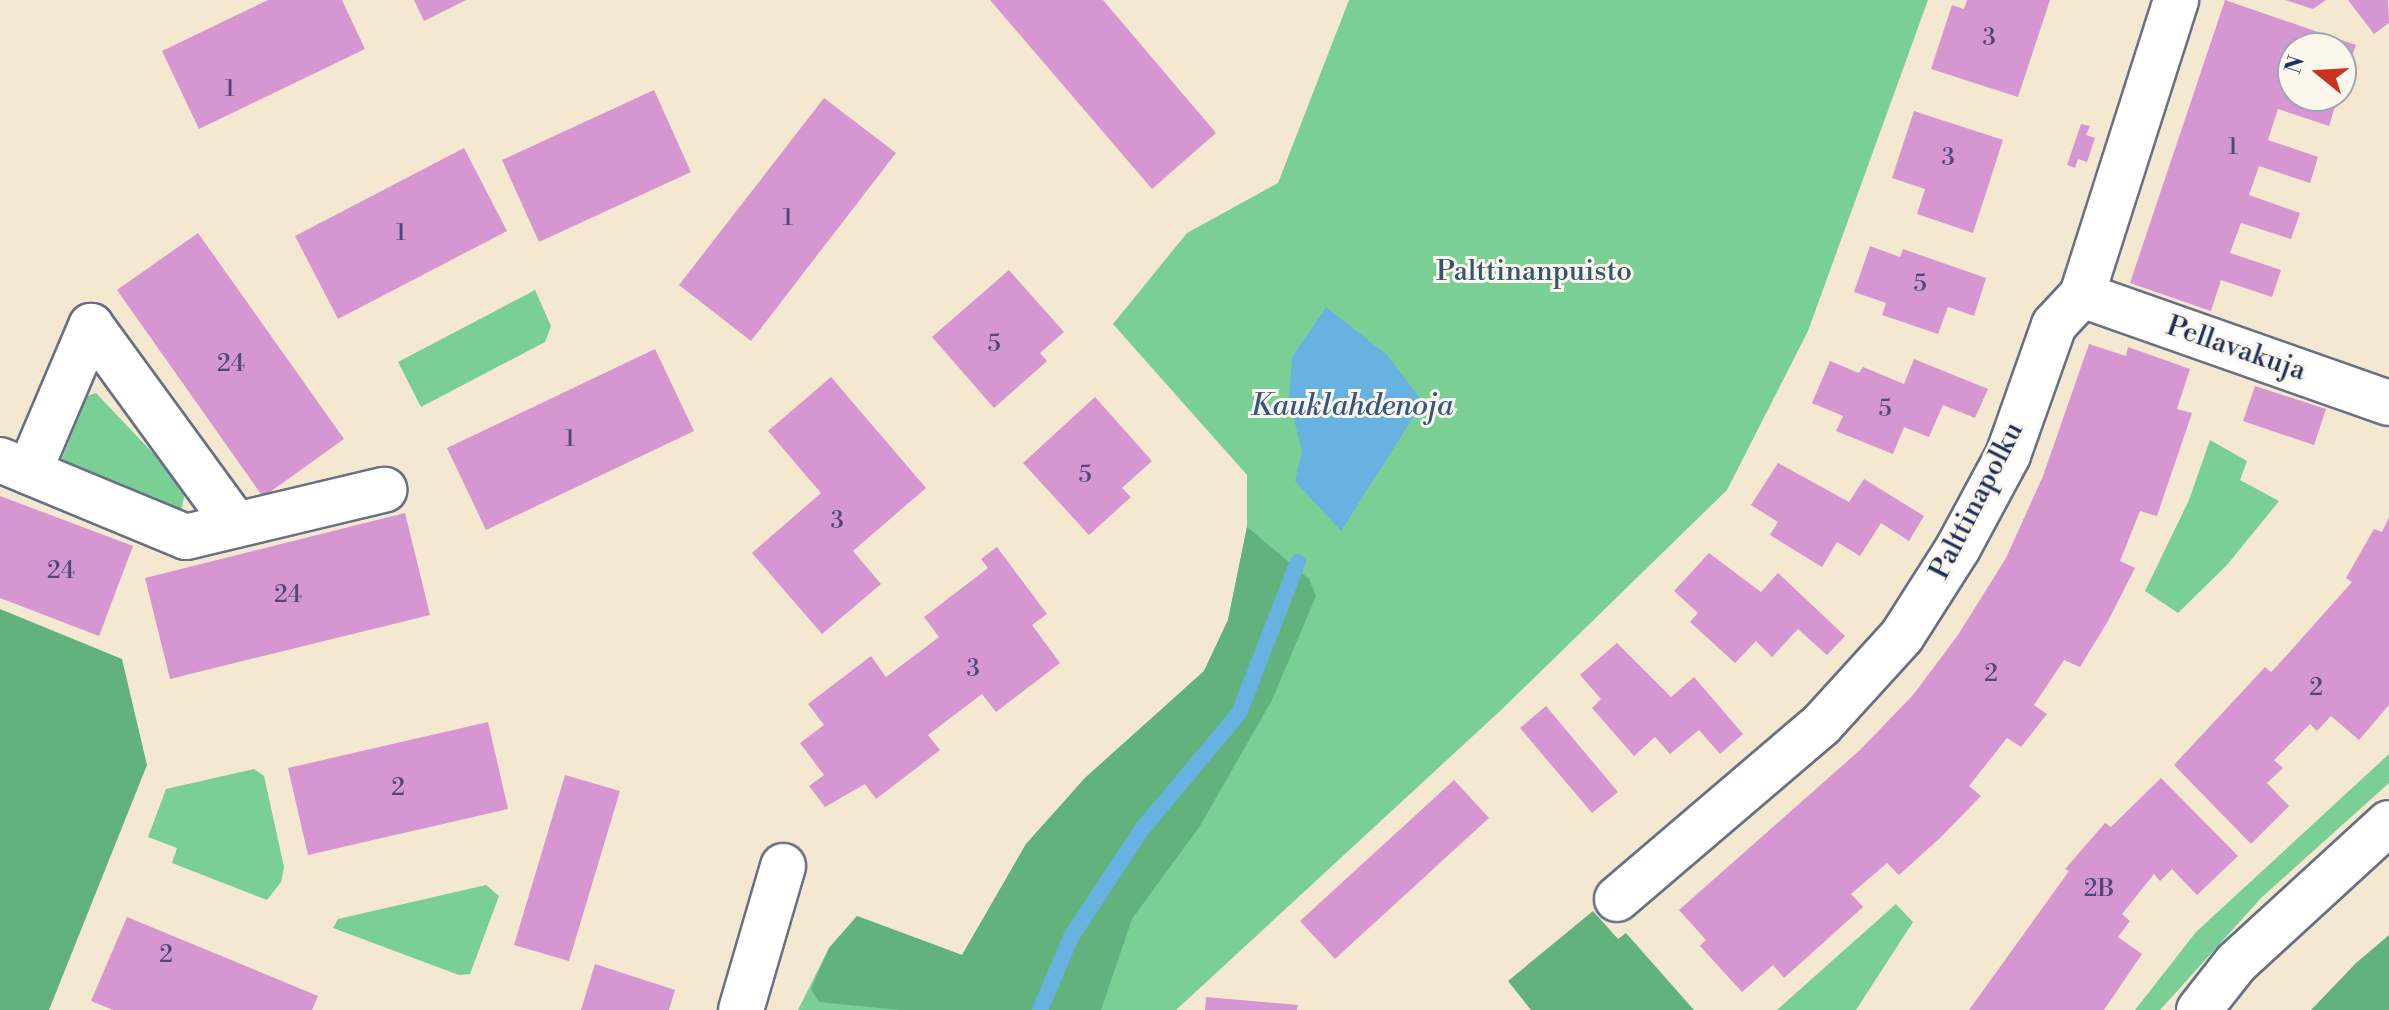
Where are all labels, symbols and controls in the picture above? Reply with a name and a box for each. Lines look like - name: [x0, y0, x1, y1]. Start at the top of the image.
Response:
- house number: 3: [1982, 25, 1996, 53]
- north arrow: [2277, 32, 2357, 112]
- text: N: [2280, 53, 2311, 77]
- house number: 1: [225, 76, 235, 104]
- house number: 1: [2228, 134, 2238, 162]
- house number: 3: [1941, 145, 1955, 173]
- house number: 1: [783, 205, 793, 233]
- house number: 1: [396, 220, 406, 248]
- park label: Palttinanpuisto: [1436, 255, 1632, 289]
- house number: 5: [1913, 271, 1927, 299]
- street label: Pellavakuja: [2162, 310, 2310, 388]
- house number: 5: [987, 331, 1001, 359]
- house number: 24: [217, 351, 245, 379]
- water label: Kauklahdenoja: [1251, 388, 1453, 424]
- house number: 5: [1878, 396, 1892, 424]
- street label: Palttinapolku: [1923, 417, 2031, 585]
- house number: 1: [565, 426, 575, 454]
- house number: 5: [1078, 462, 1092, 490]
- house number: 3: [830, 508, 844, 536]
- house number: 24: [47, 558, 75, 586]
- house number: 24: [274, 582, 302, 610]
- house number: 3: [966, 656, 980, 684]
- house number: 2: [1984, 661, 1998, 689]
- house number: 2: [2309, 675, 2323, 703]
- house number: 2: [391, 775, 405, 803]
- house number: 2B: [2084, 876, 2114, 904]
- house number: 2: [159, 942, 173, 970]

